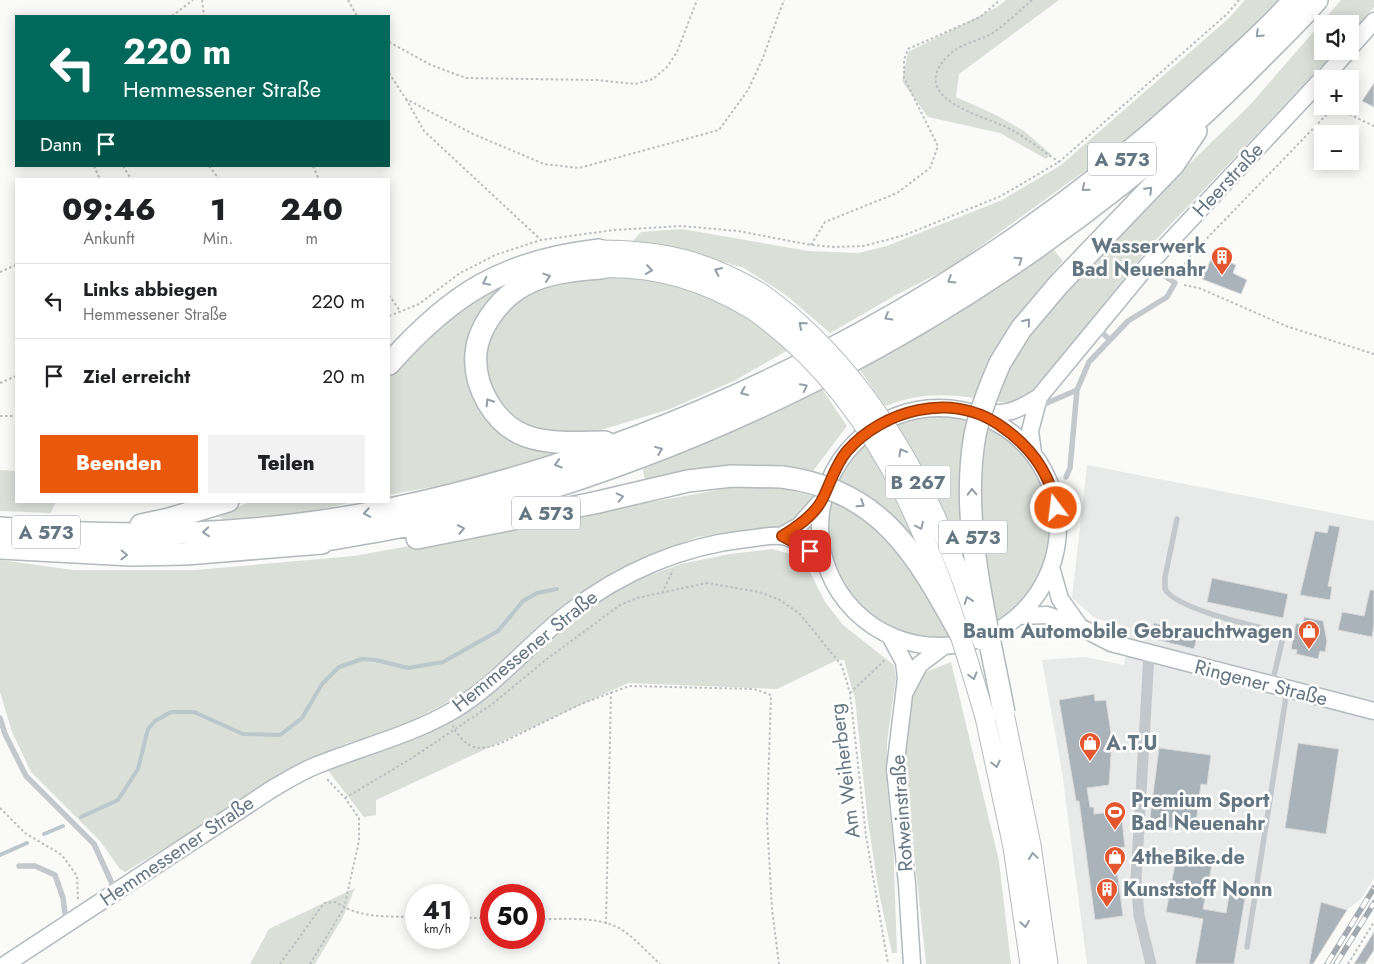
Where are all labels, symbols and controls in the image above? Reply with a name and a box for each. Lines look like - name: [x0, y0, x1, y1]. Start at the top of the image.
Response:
- map controls: [1314, 15, 1359, 170]
- button: sound: [1314, 15, 1359, 60]
- text: 220 m: [123, 27, 231, 77]
- one-way arrow: [1256, 28, 1265, 37]
- icon: left: [40, 35, 105, 100]
- button: +: [1314, 70, 1359, 115]
- text: Hemmessener Straße: [123, 73, 321, 105]
- button: −: [1314, 125, 1359, 170]
- icon: arrive: [92, 130, 120, 158]
- text: Dann: [40, 131, 82, 158]
- street label: Heerstraße: [1186, 136, 1270, 224]
- road number: A 573: [1088, 142, 1156, 176]
- one-way arrow: [1082, 183, 1091, 192]
- one-way arrow: [1143, 187, 1152, 196]
- text: 09:46: [62, 188, 156, 231]
- text: 1: [210, 188, 226, 231]
- text: 240: [280, 188, 343, 231]
- text: Ankunft: [83, 227, 135, 250]
- text: Min.: [203, 227, 233, 250]
- text: m: [305, 227, 318, 250]
- place label: Wasserwerk Bad Neuenahr: [1071, 232, 1207, 284]
- building icon: Wasserwerk Bad Neuenahr: [1210, 245, 1234, 276]
- one-way arrow: [1013, 257, 1023, 266]
- one-way arrow: [645, 264, 654, 274]
- one-way arrow: [714, 267, 723, 277]
- one-way arrow: [543, 273, 551, 283]
- one-way arrow: [948, 274, 957, 283]
- text: Links abbiegen: [83, 276, 218, 303]
- one-way arrow: [482, 276, 491, 286]
- icon: left: [40, 287, 68, 315]
- text: 220 m: [311, 288, 365, 315]
- text: Hemmessener Straße: [83, 303, 227, 326]
- one-way arrow: [885, 311, 894, 321]
- one-way arrow: [1021, 319, 1029, 328]
- one-way arrow: [799, 322, 808, 330]
- icon: arrive: [40, 362, 68, 390]
- text: Ziel erreicht: [83, 363, 190, 390]
- text: 20 m: [322, 363, 365, 390]
- one-way arrow: [798, 383, 807, 393]
- one-way arrow: [740, 386, 749, 396]
- one-way arrow: [485, 399, 495, 408]
- button: Beenden: [40, 435, 198, 493]
- button: Teilen: [208, 435, 365, 493]
- one-way arrow: [654, 446, 663, 456]
- one-way arrow: [898, 449, 908, 458]
- one-way arrow: [555, 458, 563, 468]
- road number: B 267: [886, 466, 950, 498]
- position arrow: [1029, 481, 1081, 533]
- one-way arrow: [966, 488, 977, 496]
- one-way arrow: [616, 492, 625, 503]
- road number: A 573: [512, 496, 580, 530]
- one-way arrow: [855, 498, 864, 508]
- one-way arrow: [363, 508, 371, 518]
- road number: A 573: [12, 516, 80, 548]
- road number: A 573: [939, 520, 1007, 554]
- one-way arrow: [913, 521, 924, 530]
- one-way arrow: [457, 525, 466, 535]
- one-way arrow: [202, 526, 210, 537]
- pin: [789, 530, 831, 572]
- icon: arrive: [796, 537, 824, 565]
- one-way arrow: [120, 550, 128, 560]
- street label: Hemmessener Straße: [446, 583, 604, 719]
- one-way arrow: [964, 597, 974, 605]
- place label: Baum Automobile Gebrauchtwagen: [963, 617, 1293, 646]
- shop icon: Baum Automobile Gebrauchtwagen: [1297, 619, 1321, 650]
- street label: Ringener Straße: [1191, 652, 1331, 714]
- one-way arrow: [967, 671, 977, 679]
- street label: Am Weiherberg: [822, 702, 868, 840]
- place label: A.T.U: [1105, 729, 1157, 758]
- shop icon: A.T.U: [1078, 731, 1102, 762]
- street label: Rotweinstraße: [883, 754, 921, 872]
- one-way arrow: [990, 760, 1001, 769]
- place label: Premium Sport Bad Neuenahr: [1131, 786, 1270, 838]
- street label: Hemmessener Straße: [94, 789, 260, 913]
- sports icon: Premium Sport Bad Neuenahr: [1103, 800, 1127, 831]
- place label: 4theBike.de: [1131, 843, 1245, 872]
- shop icon: 4theBike.de: [1103, 845, 1127, 876]
- one-way arrow: [1028, 852, 1039, 860]
- place label: Kunststoff Nonn: [1123, 875, 1273, 904]
- building icon: Kunststoff Nonn: [1095, 877, 1119, 908]
- speed limit sign: 50: [480, 884, 545, 949]
- text: 41: [422, 892, 453, 928]
- text: km/h: [424, 920, 451, 938]
- one-way arrow: [1020, 920, 1030, 928]

